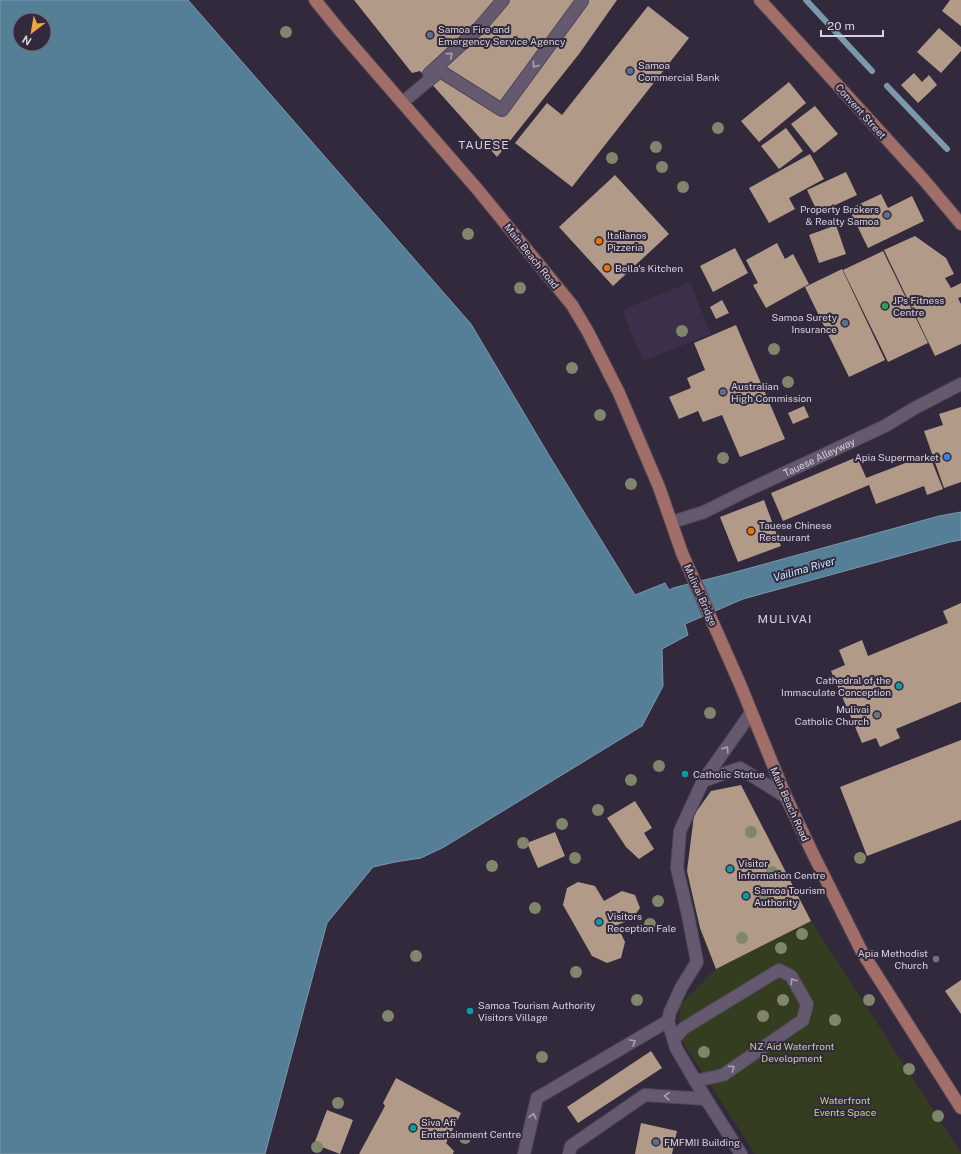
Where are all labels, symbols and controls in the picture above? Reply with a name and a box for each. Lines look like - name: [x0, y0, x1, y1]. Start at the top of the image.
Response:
- north arrow: [12, 12, 52, 52]
- scale bar: [821, 12, 883, 38]
- text: 20 m: [827, 19, 855, 33]
- place label: Samoa Fire and Emergency Service Agency: [438, 23, 566, 47]
- marker: Samoa Fire and Emergency Service Agency: [425, 30, 435, 40]
- text: N: [20, 33, 34, 48]
- one-way arrow: [445, 52, 453, 60]
- place label: Samoa Commercial Bank: [638, 59, 720, 83]
- one-way arrow: [533, 61, 540, 68]
- marker: Samoa Commercial Bank: [625, 66, 635, 76]
- street label: Convent Street: [833, 81, 889, 141]
- district label: TAUESE: [458, 138, 510, 152]
- place label: Property Brokers & Realty Samoa: [800, 203, 879, 227]
- marker: Property Brokers & Realty Samoa: [882, 210, 892, 220]
- street label: Main Beach Road: [502, 221, 562, 291]
- place label: Italianos Pizzeria: [607, 229, 647, 253]
- marker: Italianos Pizzeria: [594, 236, 604, 246]
- place label: Bella's Kitchen: [615, 262, 683, 274]
- marker: Bella's Kitchen: [602, 263, 612, 273]
- place label: JPs Fitness Centre: [893, 294, 944, 318]
- marker: JPs Fitness Centre: [880, 301, 890, 311]
- place label: Samoa Surety Insurance: [772, 311, 838, 335]
- marker: Samoa Surety Insurance: [840, 318, 850, 328]
- place label: Australian High Commission: [731, 380, 812, 404]
- marker: Australian High Commission: [718, 387, 728, 397]
- street label: Tauese Alleyway: [781, 435, 857, 479]
- place label: Apia Supermarket: [855, 451, 939, 463]
- marker: Apia Supermarket: [942, 452, 952, 462]
- place label: Tauese Chinese Restaurant: [759, 519, 832, 543]
- marker: Tauese Chinese Restaurant: [746, 526, 756, 536]
- water label: Vailima River: [772, 554, 837, 584]
- street label: Mulivai Bridge: [682, 562, 720, 628]
- district label: MULIVAI: [758, 612, 812, 626]
- place label: Cathedral of the Immaculate Conception: [781, 674, 891, 698]
- marker: Cathedral of the Immaculate Conception: [894, 681, 904, 691]
- place label: Mulivai Catholic Church: [795, 703, 869, 727]
- marker: Mulivai Catholic Church: [872, 710, 882, 720]
- one-way arrow: [721, 746, 729, 753]
- street label: Main Beach Road: [768, 765, 812, 843]
- place label: Catholic Statue: [693, 768, 765, 780]
- marker: Catholic Statue: [680, 769, 690, 779]
- place label: Visitor Information Centre: [738, 857, 826, 881]
- marker: Visitor Information Centre: [725, 864, 735, 874]
- place label: Samoa Tourism Authority: [754, 884, 825, 908]
- marker: Samoa Tourism Authority: [741, 891, 751, 901]
- place label: Visitors Reception Fale: [607, 910, 676, 934]
- marker: Visitors Reception Fale: [594, 917, 604, 927]
- place label: Apia Methodist Church: [858, 947, 928, 971]
- marker: Apia Methodist Church: [931, 954, 941, 964]
- one-way arrow: [790, 978, 798, 985]
- place label: Samoa Tourism Authority Visitors Village: [478, 999, 596, 1023]
- marker: Samoa Tourism Authority Visitors Village: [465, 1006, 475, 1016]
- one-way arrow: [629, 1039, 636, 1046]
- park label: NZ Aid Waterfront Development: [750, 1040, 835, 1064]
- one-way arrow: [728, 1065, 735, 1073]
- one-way arrow: [664, 1092, 670, 1101]
- park label: Waterfront Events Space: [814, 1094, 877, 1118]
- one-way arrow: [528, 1113, 536, 1119]
- place label: Siva Afi Entertainment Centre: [421, 1116, 522, 1140]
- marker: Siva Afi Entertainment Centre: [408, 1123, 418, 1133]
- place label: FMFMII Building: [664, 1136, 740, 1148]
- marker: FMFMII Building: [651, 1137, 661, 1147]

